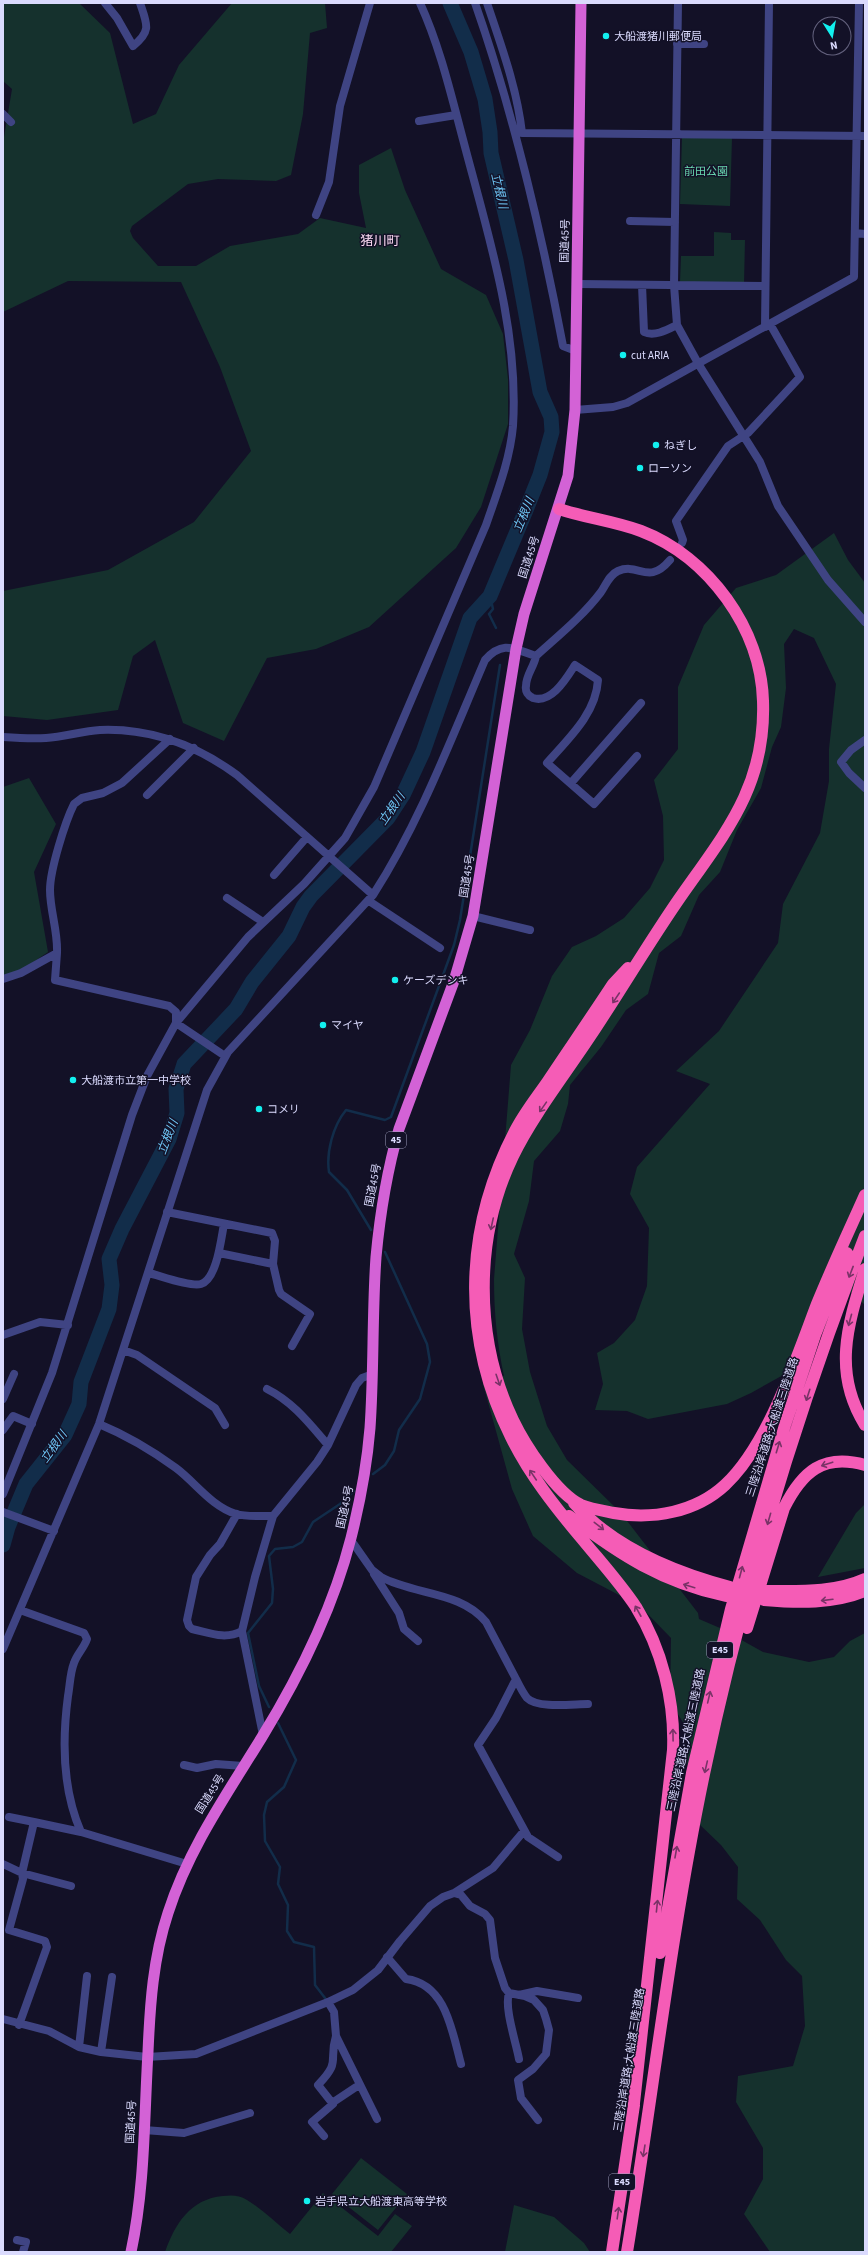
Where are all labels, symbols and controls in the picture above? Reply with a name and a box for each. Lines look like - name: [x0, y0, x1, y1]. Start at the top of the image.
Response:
- north arrow: [812, 16, 852, 56]
- place label: 大船渡猪川郵便局: [614, 29, 702, 44]
- marker: 大船渡猪川郵便局: [601, 31, 611, 41]
- text: N: [829, 37, 839, 53]
- park label: 前田公園: [684, 164, 728, 179]
- water label: 立根川: [487, 172, 512, 212]
- street label: 国道45号: [557, 219, 573, 263]
- district label: 猪川町: [360, 232, 400, 250]
- place label: cut ARIA: [631, 348, 669, 363]
- marker: cut ARIA: [618, 350, 628, 360]
- place label: ねぎし: [664, 438, 697, 453]
- marker: ねぎし: [651, 440, 661, 450]
- place label: ローソン: [648, 461, 692, 476]
- marker: ローソン: [635, 463, 645, 473]
- water label: 立根川: [509, 493, 540, 535]
- street label: 国道45号: [515, 534, 543, 580]
- water label: 立根川: [375, 788, 410, 829]
- street label: 国道45号: [456, 853, 478, 899]
- place label: ケーズデンキ: [403, 973, 468, 988]
- marker: ケーズデンキ: [390, 975, 400, 985]
- one-way arrow: [611, 993, 620, 1004]
- place label: マイヤ: [331, 1018, 364, 1033]
- marker: マイヤ: [318, 1020, 328, 1030]
- place label: 大船渡市立第一中学校: [81, 1073, 191, 1088]
- marker: 大船渡市立第一中学校: [68, 1075, 78, 1085]
- one-way arrow: [539, 1101, 547, 1112]
- place label: コメリ: [267, 1102, 300, 1117]
- marker: コメリ: [254, 1104, 264, 1114]
- water label: 立根川: [154, 1115, 183, 1157]
- road number: 45: [386, 1132, 406, 1148]
- street label: 国道45号: [361, 1162, 385, 1208]
- one-way arrow: [487, 1217, 495, 1230]
- one-way arrow: [847, 1265, 855, 1277]
- one-way arrow: [846, 1313, 853, 1326]
- street label: 三陸沿岸道路;大船渡三陸道路: [742, 1355, 802, 1499]
- one-way arrow: [494, 1374, 502, 1386]
- one-way arrow: [804, 1388, 811, 1401]
- water label: 立根川: [37, 1426, 73, 1467]
- one-way arrow: [775, 1441, 782, 1454]
- one-way arrow: [821, 1461, 834, 1468]
- one-way arrow: [529, 1469, 537, 1481]
- street label: 国道45号: [333, 1484, 357, 1530]
- one-way arrow: [765, 1512, 772, 1525]
- one-way arrow: [593, 1522, 604, 1530]
- one-way arrow: [738, 1565, 745, 1578]
- one-way arrow: [682, 1582, 695, 1589]
- one-way arrow: [821, 1596, 834, 1604]
- one-way arrow: [633, 1605, 641, 1617]
- road number: E45: [707, 1642, 733, 1658]
- street label: 三陸沿岸道路;大船渡三陸道路: [664, 1667, 708, 1813]
- one-way arrow: [705, 1691, 713, 1704]
- one-way arrow: [669, 1729, 677, 1742]
- one-way arrow: [701, 1760, 709, 1773]
- street label: 国道45号: [192, 1771, 228, 1817]
- one-way arrow: [672, 1846, 680, 1859]
- one-way arrow: [653, 1900, 661, 1913]
- street label: 三陸沿岸道路;大船渡三陸道路: [610, 1987, 648, 2133]
- street label: 国道45号: [122, 2100, 140, 2144]
- one-way arrow: [640, 2144, 648, 2157]
- road number: E45: [609, 2174, 635, 2190]
- place label: 岩手県立大船渡東高等学校: [315, 2194, 447, 2209]
- marker: 岩手県立大船渡東高等学校: [302, 2196, 312, 2206]
- one-way arrow: [614, 2207, 622, 2220]

